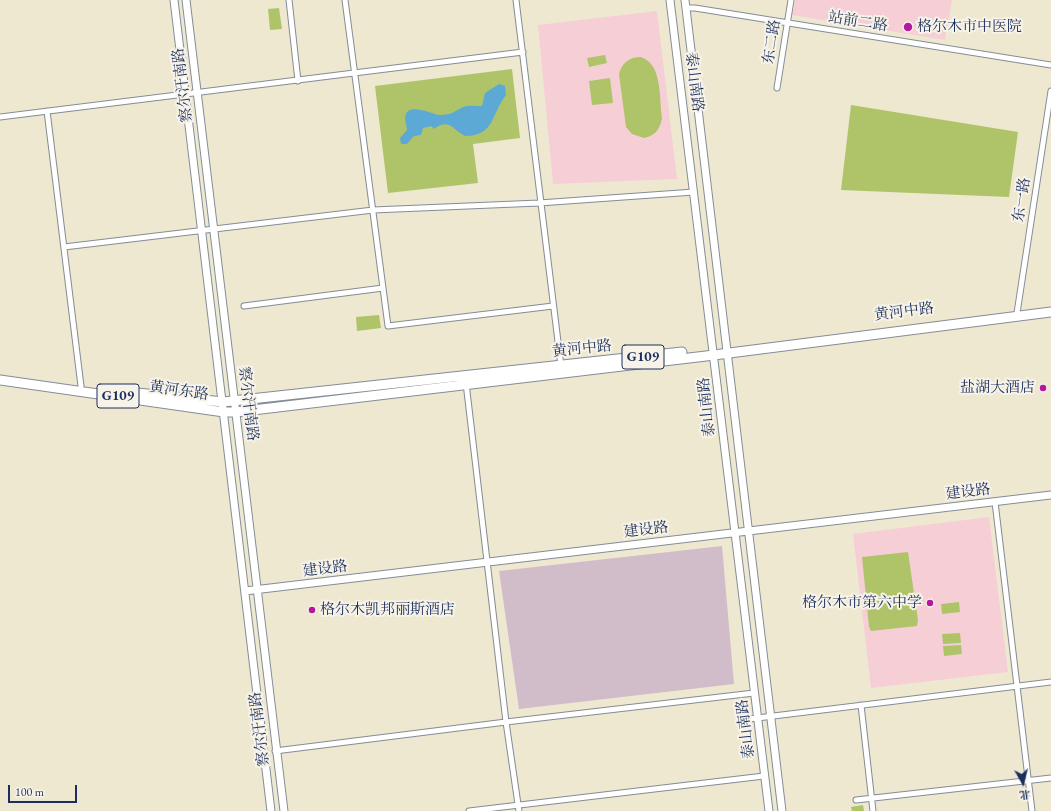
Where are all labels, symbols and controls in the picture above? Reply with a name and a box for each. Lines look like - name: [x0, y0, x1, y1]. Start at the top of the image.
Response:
- street label: 站前二路: [827, 8, 889, 36]
- street label: 东二路: [760, 18, 784, 66]
- place label: 格尔木市中医院: [917, 18, 1022, 36]
- marker: 格尔木市中医院: [902, 21, 914, 33]
- street label: 察尔汗南路: [169, 47, 197, 123]
- street label: 泰山南路: [681, 51, 707, 113]
- street label: 东一路: [1010, 176, 1034, 224]
- street label: 黄河中路: [873, 299, 935, 325]
- street label: 黄河中路: [551, 337, 613, 361]
- road number: G109: [622, 345, 664, 369]
- street label: 察尔汗南路: [234, 366, 262, 442]
- street label: 泰山南路: [695, 376, 719, 438]
- street label: 黄河东路: [148, 378, 210, 404]
- place label: 盐湖大酒店: [960, 379, 1035, 397]
- marker: 盐湖大酒店: [1038, 383, 1048, 393]
- road number: G109: [97, 384, 139, 408]
- street label: 建设路: [945, 480, 991, 504]
- street label: 建设路: [623, 518, 669, 542]
- street label: 建设路: [302, 557, 348, 581]
- place label: 格尔木市第六中学: [802, 594, 922, 612]
- marker: 格尔木市第六中学: [925, 598, 935, 608]
- place label: 格尔木凯邦丽斯酒店: [320, 601, 455, 619]
- marker: 格尔木凯邦丽斯酒店: [307, 605, 317, 615]
- street label: 察尔汗南路: [246, 691, 274, 767]
- street label: 泰山南路: [733, 698, 759, 760]
- north arrow: [1003, 763, 1043, 803]
- scale bar: [10, 777, 79, 803]
- text: 100 m: [15, 784, 44, 800]
- text: 北: [1018, 787, 1031, 803]

